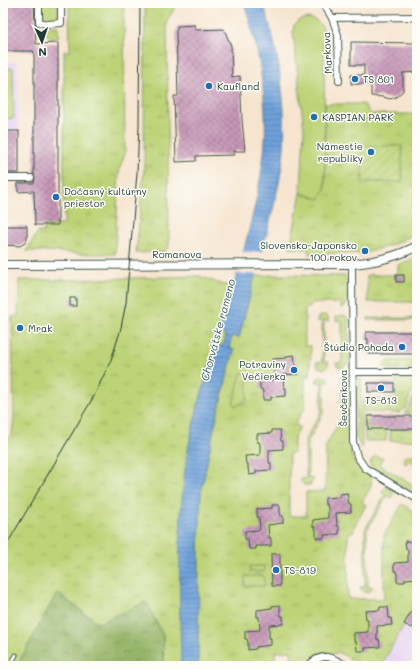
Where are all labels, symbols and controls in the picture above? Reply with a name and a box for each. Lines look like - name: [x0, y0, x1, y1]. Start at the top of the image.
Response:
- north arrow: [22, 22, 62, 62]
- street label: Markova: [319, 32, 335, 74]
- text: N: [38, 45, 47, 60]
- place label: TS 801: [363, 72, 394, 86]
- marker: TS 801: [350, 74, 360, 84]
- place label: Kaufland: [217, 79, 259, 93]
- marker: Kaufland: [204, 81, 214, 91]
- place label: KASPIAN PARK: [322, 110, 393, 124]
- marker: KASPIAN PARK: [309, 112, 319, 122]
- place label: Námestie republiky: [317, 139, 363, 165]
- marker: Námestie republiky: [366, 147, 376, 157]
- place label: Dočasný kultúrny priestor: [64, 184, 147, 210]
- marker: Dočasný kultúrny priestor: [51, 192, 61, 202]
- place label: Slovensko-Japonsko 100 rokov: [260, 238, 357, 264]
- marker: Slovensko-Japonsko 100 rokov: [360, 246, 370, 256]
- street label: Romanova: [152, 247, 202, 261]
- water label: Chorvátske rameno: [197, 277, 239, 383]
- place label: Mrak: [28, 321, 53, 335]
- marker: Mrak: [15, 323, 25, 333]
- place label: Štúdio Pohoda: [324, 340, 394, 354]
- marker: Štúdio Pohoda: [397, 342, 407, 352]
- place label: Potraviny Večierka: [239, 357, 286, 383]
- marker: Potraviny Večierka: [289, 365, 299, 375]
- street label: Ševčenkova: [336, 369, 350, 427]
- marker: TS-813: [376, 383, 386, 393]
- place label: TS-813: [365, 393, 397, 407]
- place label: TS-819: [284, 563, 316, 577]
- marker: TS-819: [271, 565, 281, 575]

